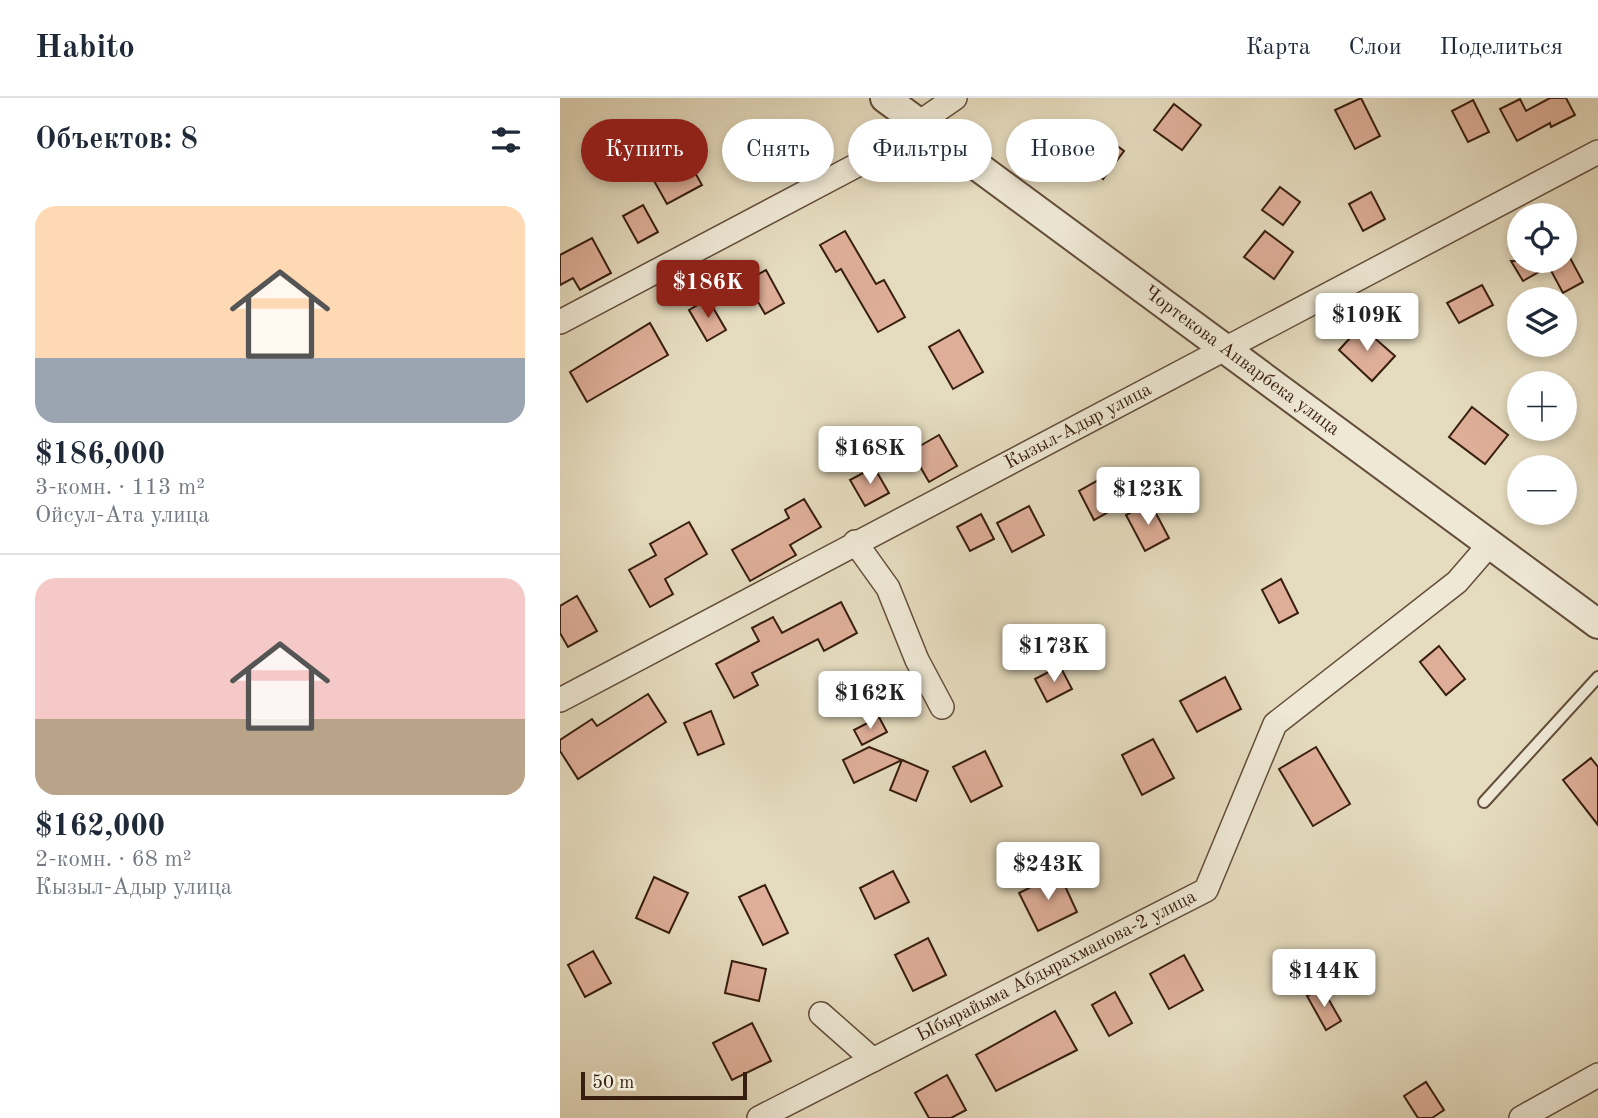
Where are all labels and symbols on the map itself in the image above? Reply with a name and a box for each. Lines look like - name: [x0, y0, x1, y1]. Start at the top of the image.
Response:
- pin: $186K: [659, 260, 757, 320]
- street label: Чортекова Анварбека улица: [1140, 283, 1343, 440]
- pin: $109K: [1318, 294, 1416, 353]
- street label: Кызыл-Адыр улица: [1002, 380, 1155, 473]
- pin: $168K: [821, 426, 919, 486]
- pin: $123K: [1099, 468, 1197, 527]
- pin: $173K: [1005, 624, 1103, 684]
- pin: $162K: [821, 672, 919, 731]
- pin: $243K: [999, 842, 1097, 902]
- street label: Ыбырайыма Абдырахманова-2 улица: [914, 887, 1200, 1045]
- pin: $144K: [1275, 950, 1373, 1009]
- scale bar: [581, 1069, 747, 1101]

